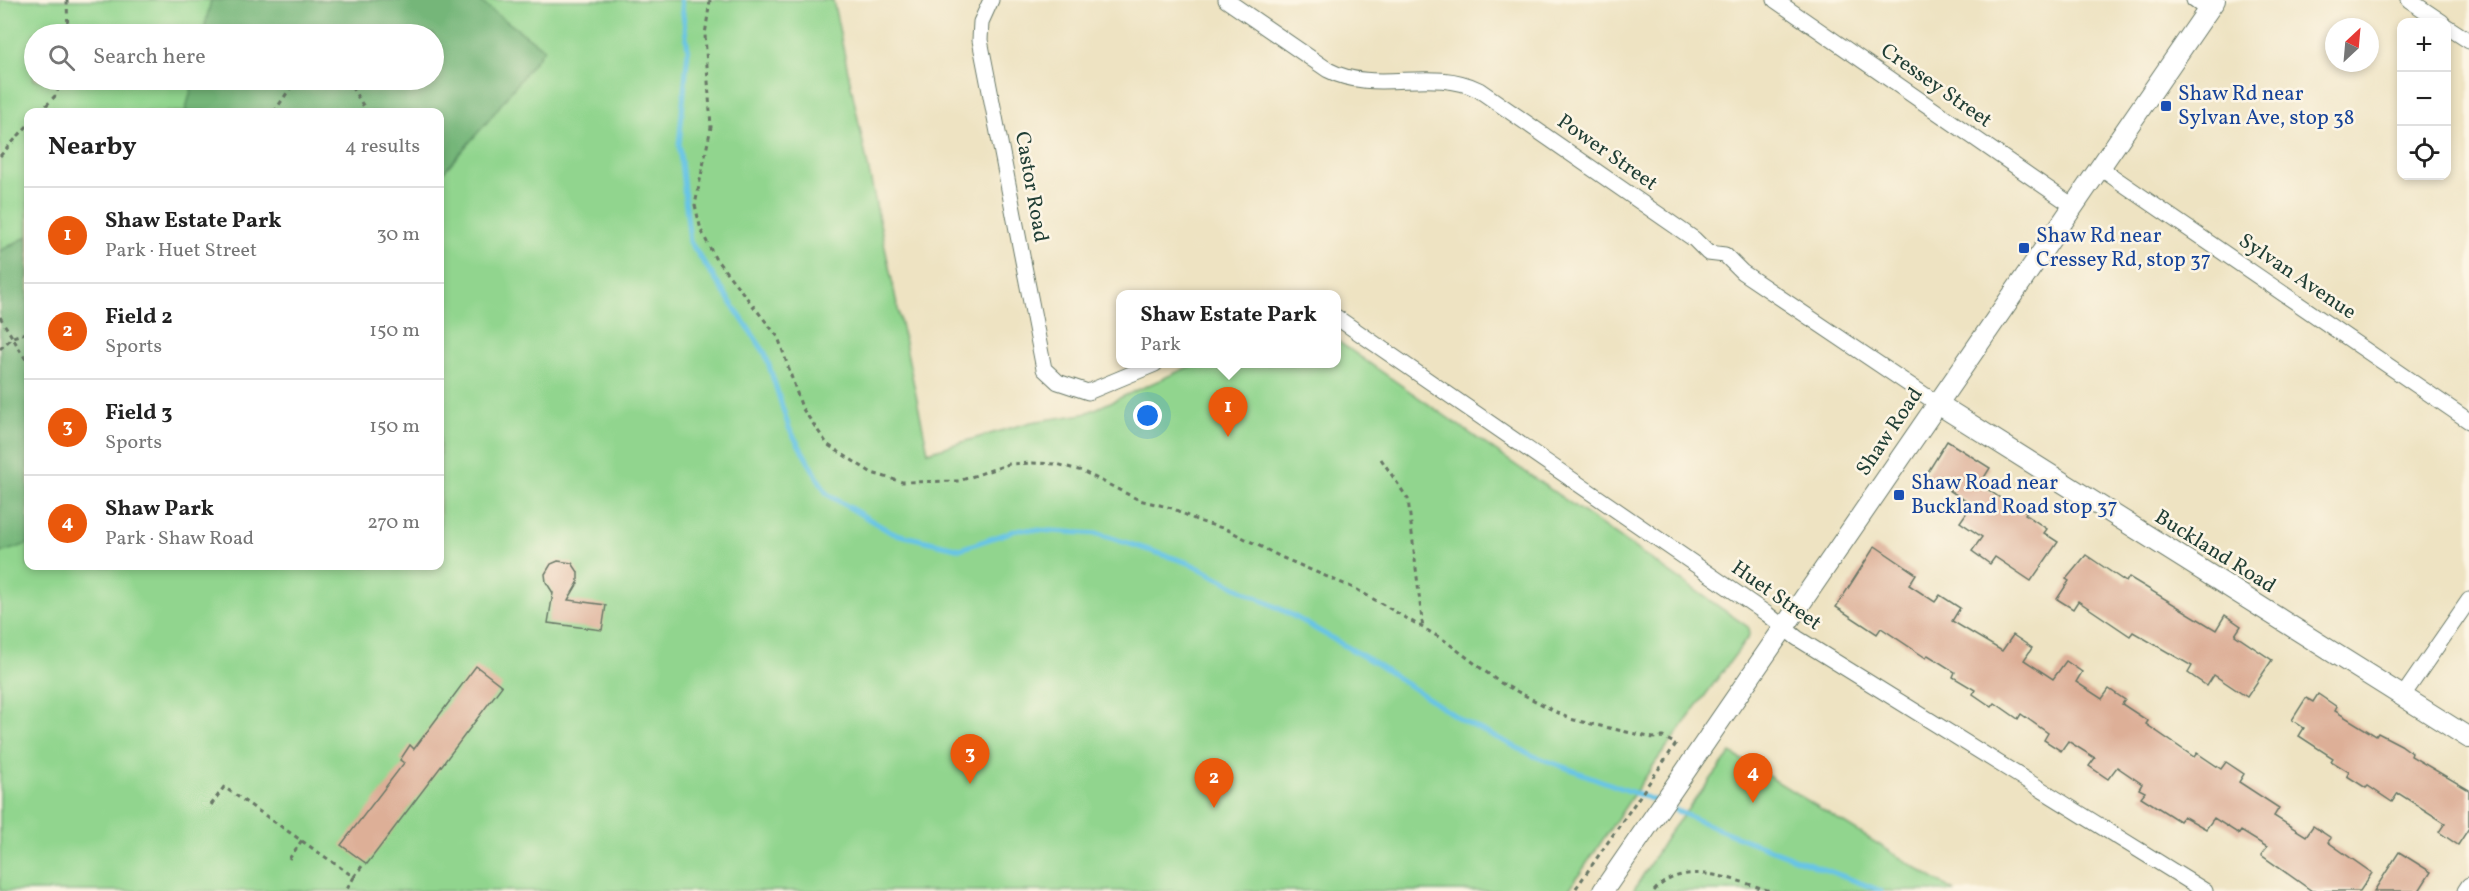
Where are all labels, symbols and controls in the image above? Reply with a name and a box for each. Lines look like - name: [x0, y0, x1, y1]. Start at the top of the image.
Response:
- north arrow: [2325, 18, 2379, 72]
- map controls: [2397, 18, 2451, 180]
- button: +: [2397, 18, 2451, 72]
- search box: [24, 24, 444, 90]
- street label: Cressey Street: [1874, 37, 1998, 135]
- icon: search: [45, 41, 78, 74]
- text: Search here: [93, 42, 206, 73]
- button: −: [2397, 72, 2451, 126]
- place label: Shaw Rd near Sylvan Ave, stop 38: [2178, 80, 2355, 133]
- marker: Shaw Rd near Sylvan Ave, stop 38: [2159, 99, 2173, 113]
- street label: Power Street: [1551, 108, 1663, 198]
- button: locate: [2397, 126, 2451, 180]
- text: Nearby: [48, 129, 137, 165]
- street label: Castor Road: [1007, 129, 1055, 245]
- text: 4 results: [345, 133, 420, 161]
- text: Shaw Estate Park: [105, 206, 282, 237]
- text: 1: [63, 221, 72, 249]
- text: 30 m: [376, 221, 420, 249]
- place label: Shaw Rd near Cressey Rd, stop 37: [2036, 222, 2211, 275]
- street label: Sylvan Avenue: [2232, 227, 2362, 327]
- text: Park · Huet Street: [105, 237, 257, 265]
- marker: Shaw Rd near Cressey Rd, stop 37: [2017, 241, 2031, 255]
- popup: [1116, 290, 1341, 368]
- text: Shaw Estate Park: [1140, 300, 1317, 331]
- text: Field 2: [105, 302, 173, 333]
- text: 2: [62, 317, 73, 345]
- text: 150 m: [369, 317, 420, 345]
- text: Park: [1140, 331, 1181, 359]
- text: Sports: [105, 333, 162, 361]
- street label: Shaw Road: [1850, 382, 1930, 482]
- pin: 1: [1208, 388, 1248, 437]
- text: Field 3: [105, 398, 172, 429]
- your location: [1133, 401, 1162, 430]
- text: 3: [62, 413, 73, 441]
- text: 150 m: [369, 413, 420, 441]
- text: Sports: [105, 429, 162, 457]
- place label: Shaw Road near Buckland Road stop 37: [1911, 469, 2118, 522]
- marker: Shaw Road near Buckland Road stop 37: [1892, 488, 1906, 502]
- text: Shaw Park: [105, 494, 214, 525]
- street label: Buckland Road: [2149, 503, 2281, 601]
- text: 4: [61, 509, 74, 537]
- text: 270 m: [367, 509, 420, 537]
- text: Park · Shaw Road: [105, 525, 254, 553]
- street label: Huet Street: [1725, 554, 1827, 638]
- pin: 3: [950, 734, 990, 784]
- pin: 4: [1734, 754, 1772, 803]
- pin: 2: [1194, 758, 1234, 808]

